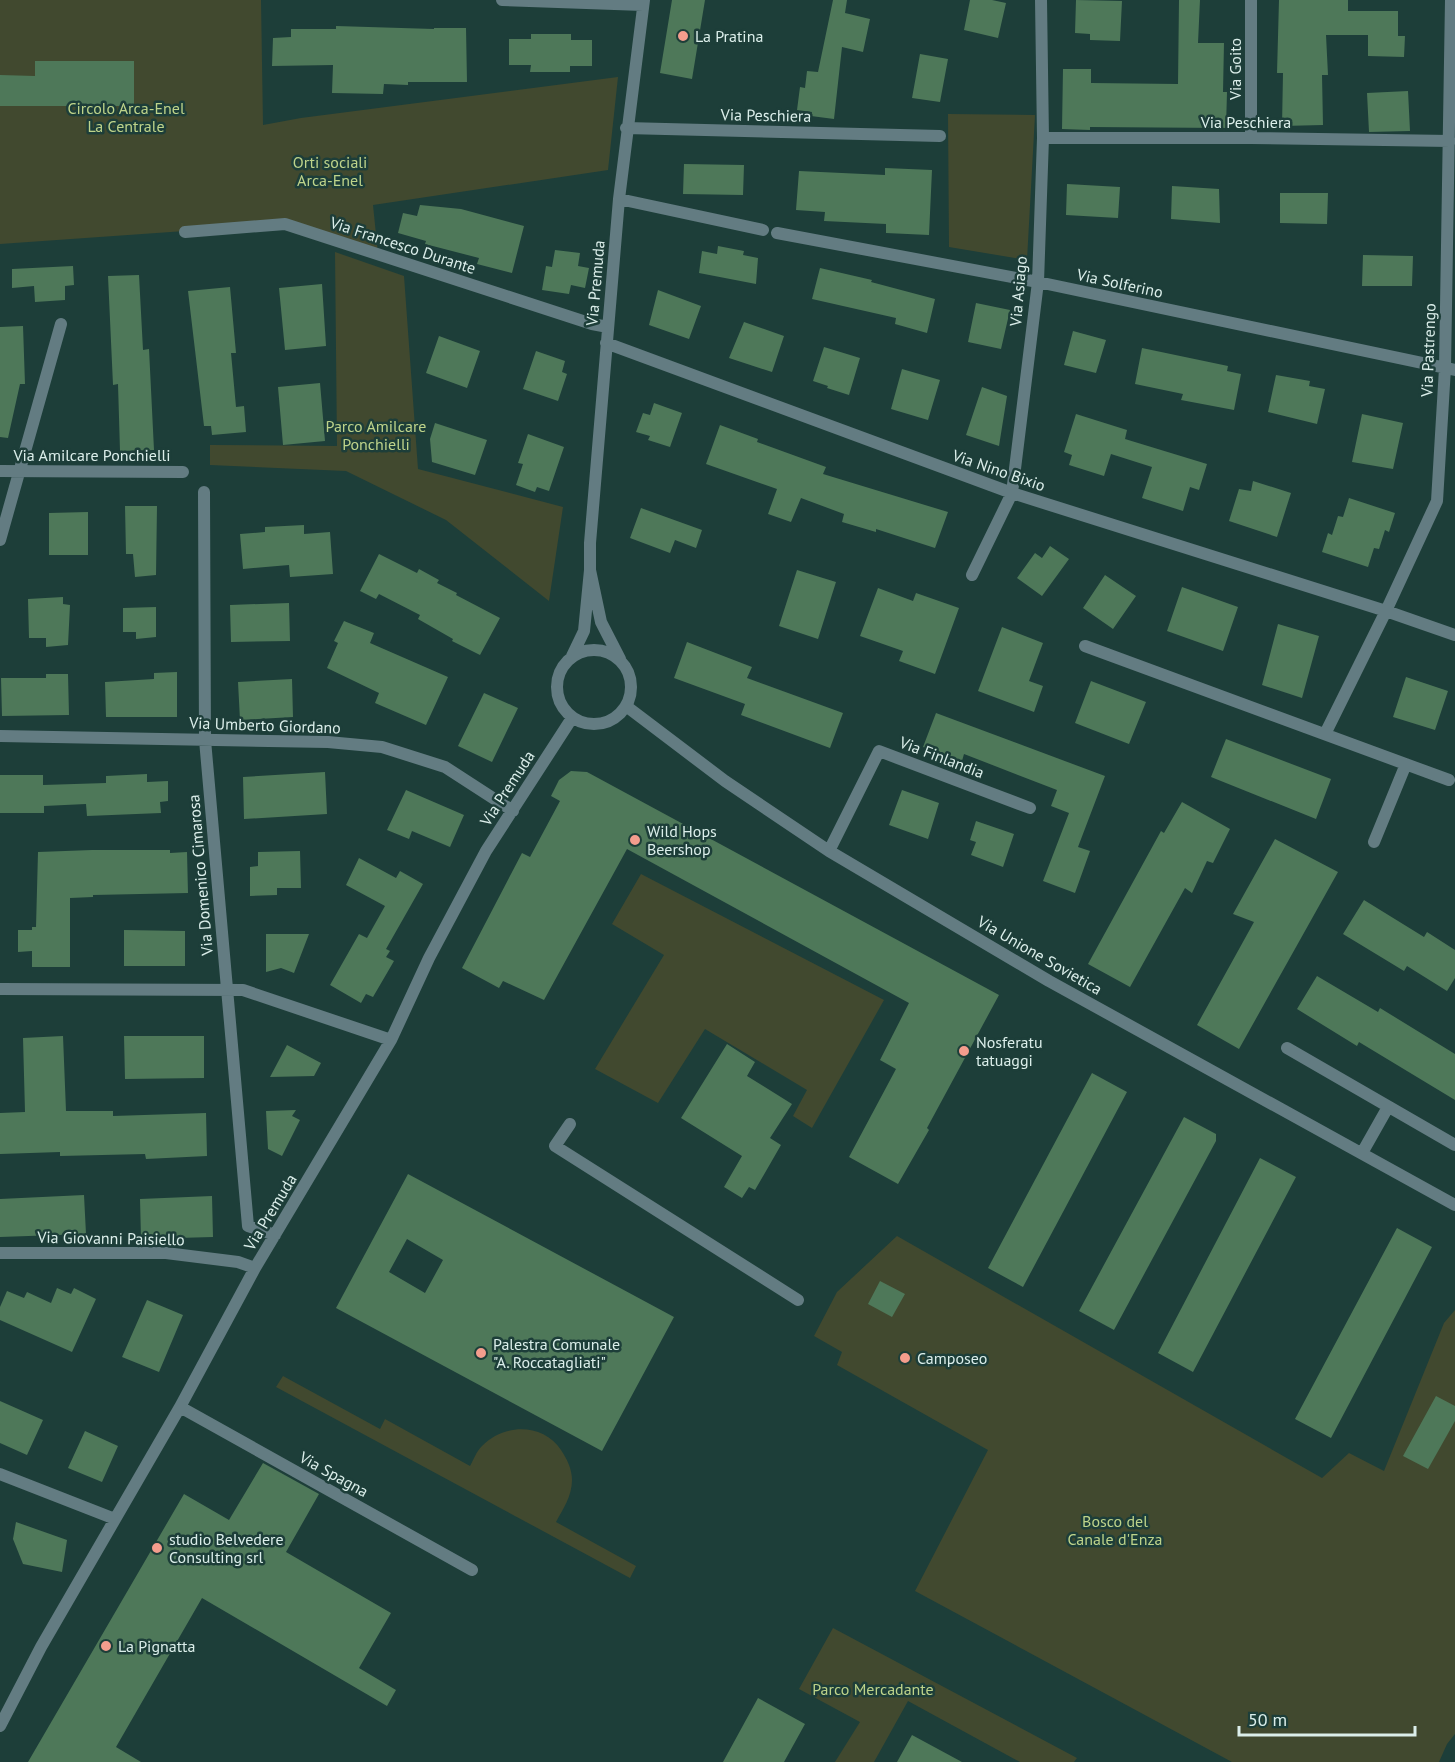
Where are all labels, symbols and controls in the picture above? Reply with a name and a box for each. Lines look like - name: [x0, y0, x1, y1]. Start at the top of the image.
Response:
- place label: La Pratina: [695, 26, 763, 46]
- marker: La Pratina: [676, 29, 690, 43]
- street label: Via Goito: [1225, 38, 1245, 101]
- park label: Circolo Arca-Enel La Centrale: [67, 98, 185, 136]
- street label: Via Peschiera: [720, 104, 811, 126]
- street label: Via Peschiera: [1200, 112, 1291, 132]
- park label: Orti sociali Arca-Enel: [293, 152, 367, 190]
- street label: Via Francesco Durante: [327, 212, 478, 278]
- street label: Via Premuda: [581, 239, 609, 328]
- street label: Via Asiago: [1005, 255, 1031, 328]
- street label: Via Solferino: [1074, 264, 1165, 302]
- street label: Via Pastrengo: [1416, 303, 1440, 398]
- park label: Parco Amilcare Ponchielli: [326, 416, 426, 454]
- street label: Via Nino Bixio: [949, 444, 1048, 495]
- street label: Via Amilcare Ponchielli: [12, 445, 171, 465]
- street label: Via Umberto Giordano: [188, 712, 341, 738]
- street label: Via Finlandia: [896, 731, 987, 782]
- street label: Via Premuda: [475, 747, 539, 830]
- street label: Via Domenico Cimarosa: [183, 794, 217, 957]
- place label: Wild Hops Beershop: [647, 821, 717, 859]
- marker: Wild Hops Beershop: [628, 833, 642, 847]
- street label: Via Unione Sovietica: [973, 911, 1106, 999]
- place label: Nosferatu tatuaggi: [976, 1032, 1043, 1070]
- marker: Nosferatu tatuaggi: [957, 1044, 971, 1058]
- street label: Via Premuda: [239, 1170, 301, 1255]
- street label: Via Giovanni Paisiello: [36, 1227, 185, 1249]
- place label: Palestra Comunale "A. Roccatagliati": [493, 1334, 620, 1372]
- marker: Palestra Comunale "A. Roccatagliati": [474, 1346, 488, 1360]
- place label: Camposeo: [917, 1348, 987, 1368]
- marker: Camposeo: [898, 1351, 912, 1365]
- street label: Via Spagna: [295, 1446, 372, 1501]
- park label: Bosco del Canale d'Enza: [1067, 1511, 1163, 1549]
- place label: studio Belvedere Consulting srl: [169, 1529, 284, 1567]
- marker: studio Belvedere Consulting srl: [150, 1541, 164, 1555]
- place label: La Pignatta: [118, 1636, 195, 1656]
- marker: La Pignatta: [99, 1639, 113, 1653]
- park label: Parco Mercadante: [812, 1679, 934, 1699]
- scale bar: [1239, 1699, 1414, 1737]
- text: 50 m: [1248, 1708, 1287, 1731]

